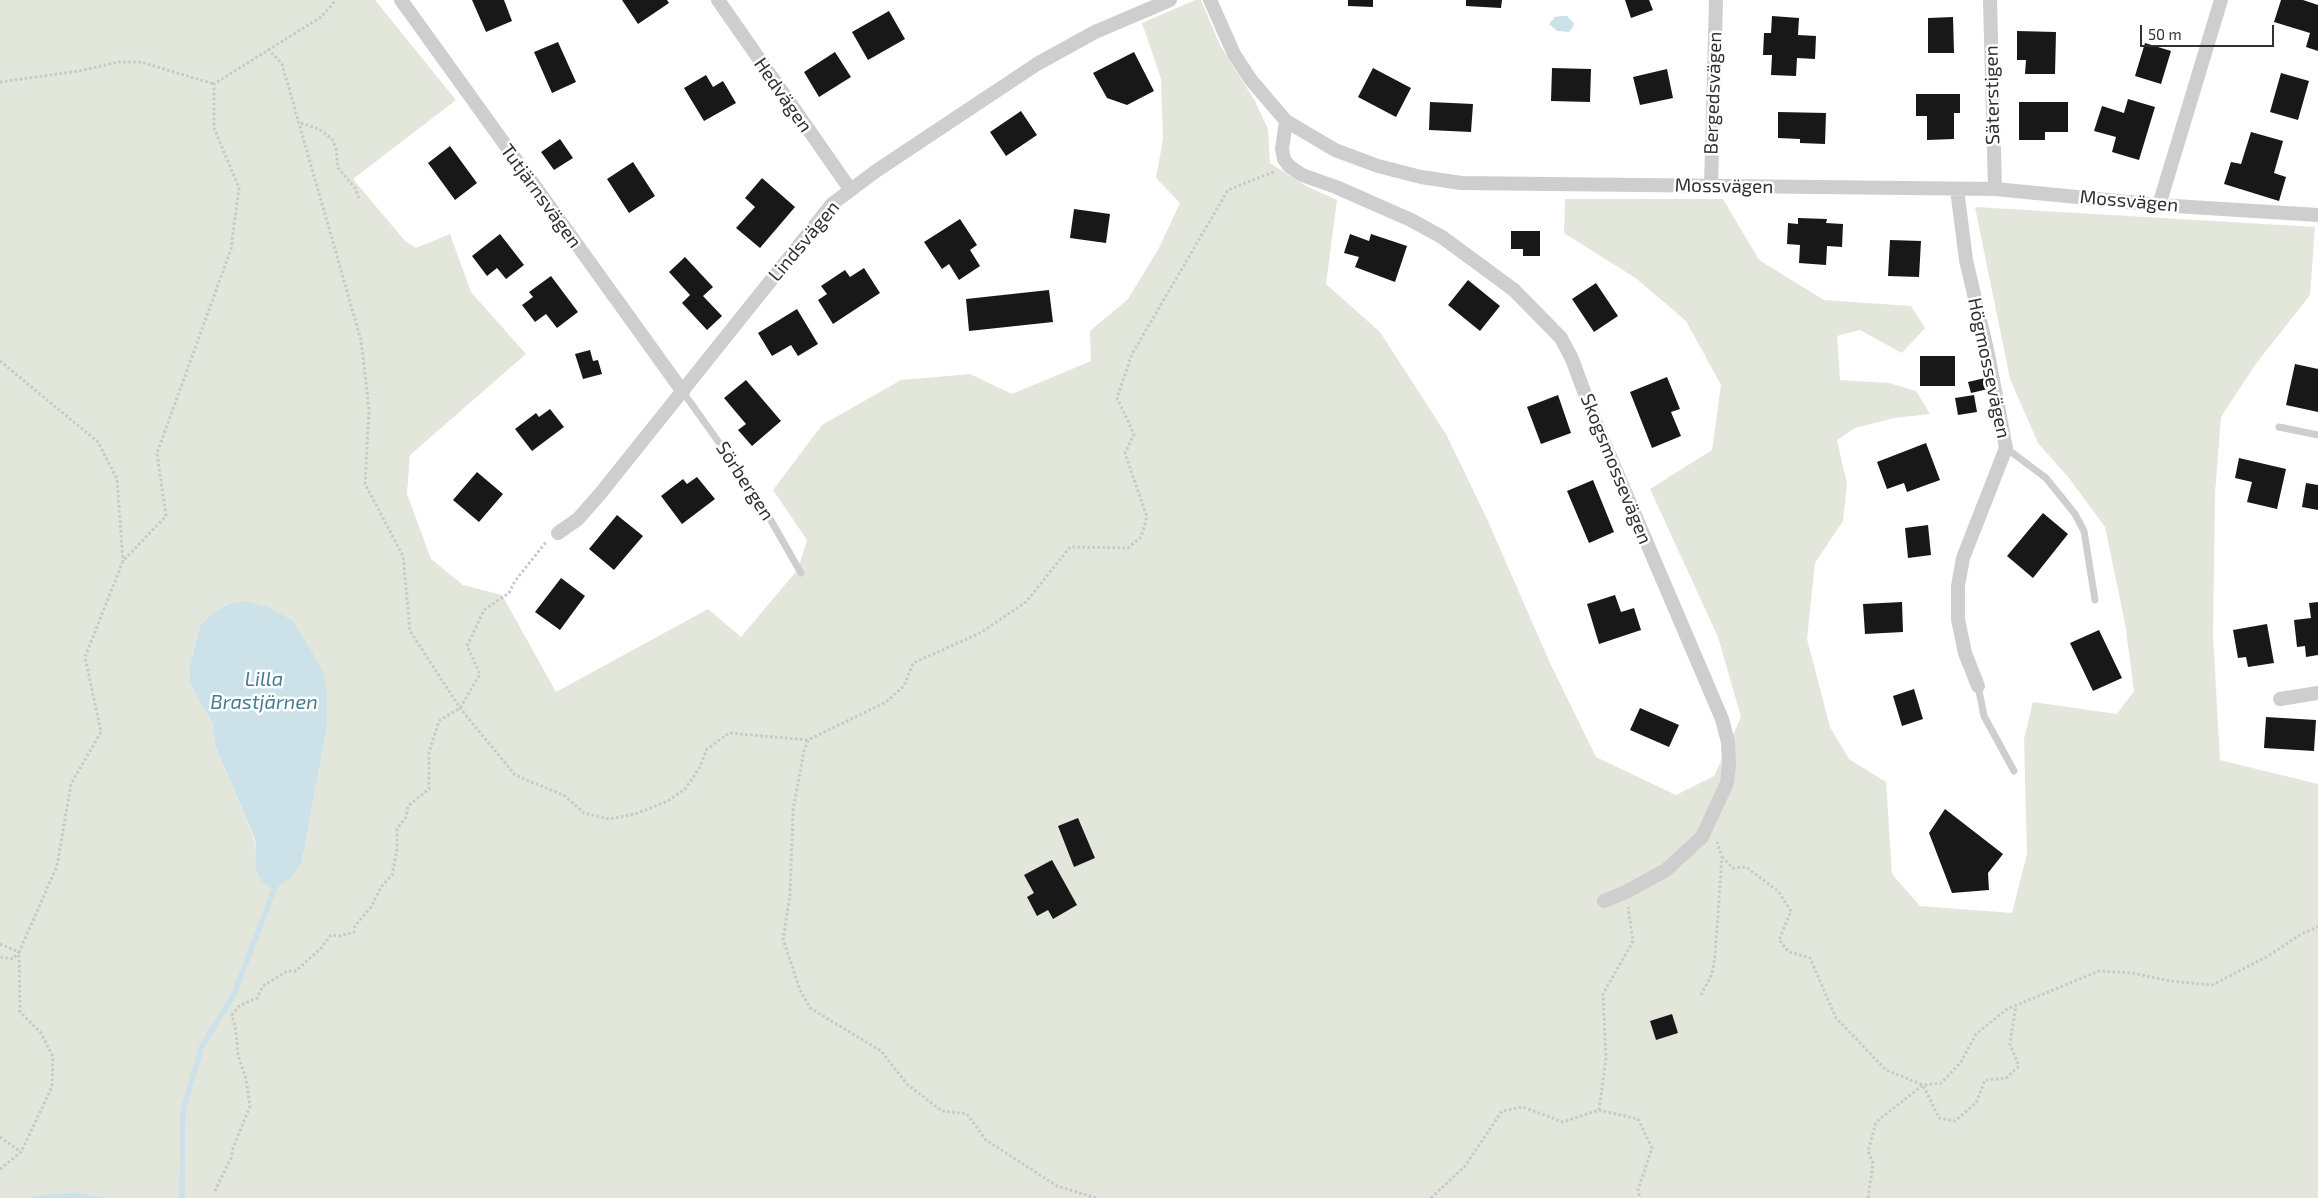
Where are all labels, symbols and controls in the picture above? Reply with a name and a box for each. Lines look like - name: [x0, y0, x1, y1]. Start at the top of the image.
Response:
- scale bar: [2143, 15, 2277, 47]
- text: 50 m: [2148, 25, 2182, 43]
- street label: Bergedsvägen: [1699, 31, 1727, 155]
- street label: Säterstigen: [1980, 45, 2004, 145]
- street label: Hedvägen: [749, 53, 817, 137]
- street label: Tutjärnsvägen: [496, 140, 586, 252]
- street label: Mossvägen: [1674, 174, 1774, 198]
- street label: Mossvägen: [2079, 185, 2179, 217]
- street label: Lindsvägen: [764, 196, 844, 286]
- street label: Högmossevägen: [1963, 296, 2015, 440]
- street label: Skogsmossevägen: [1575, 390, 1657, 548]
- street label: Sörbergen: [711, 437, 779, 525]
- water label: Lilla Brastjärnen: [210, 667, 318, 714]

